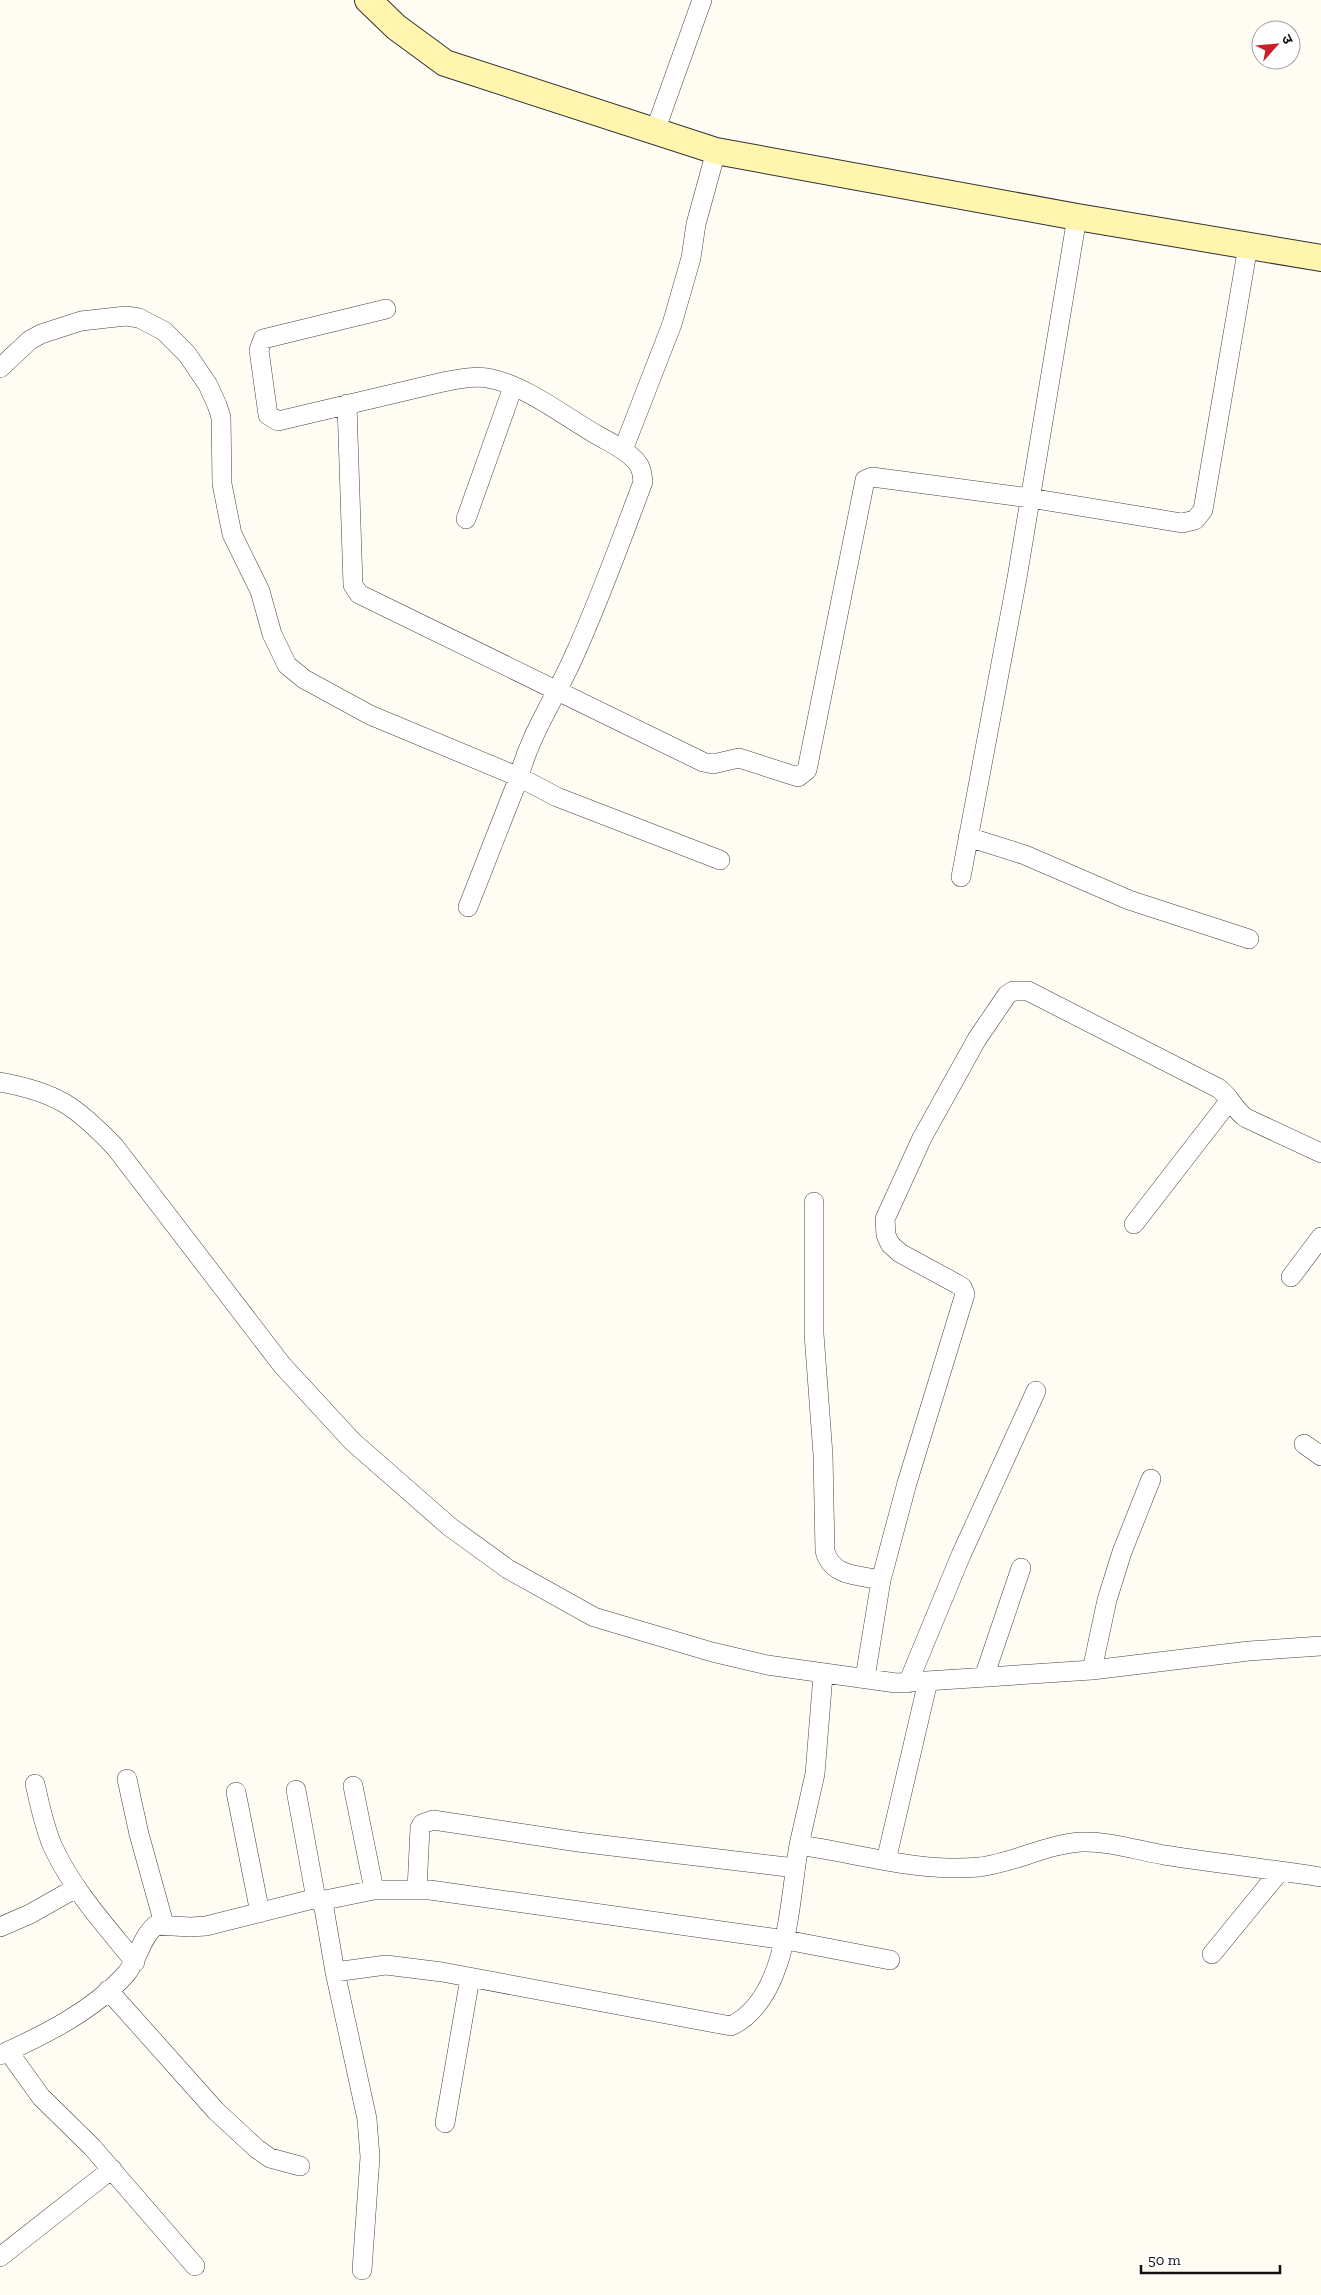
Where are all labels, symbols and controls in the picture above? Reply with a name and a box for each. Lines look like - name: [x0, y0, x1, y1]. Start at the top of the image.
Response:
- north arrow: [1251, 20, 1301, 70]
- text: उ: [1278, 32, 1297, 48]
- scale bar: [1141, 2242, 1280, 2274]
- text: 50 m: [1148, 2251, 1181, 2269]

